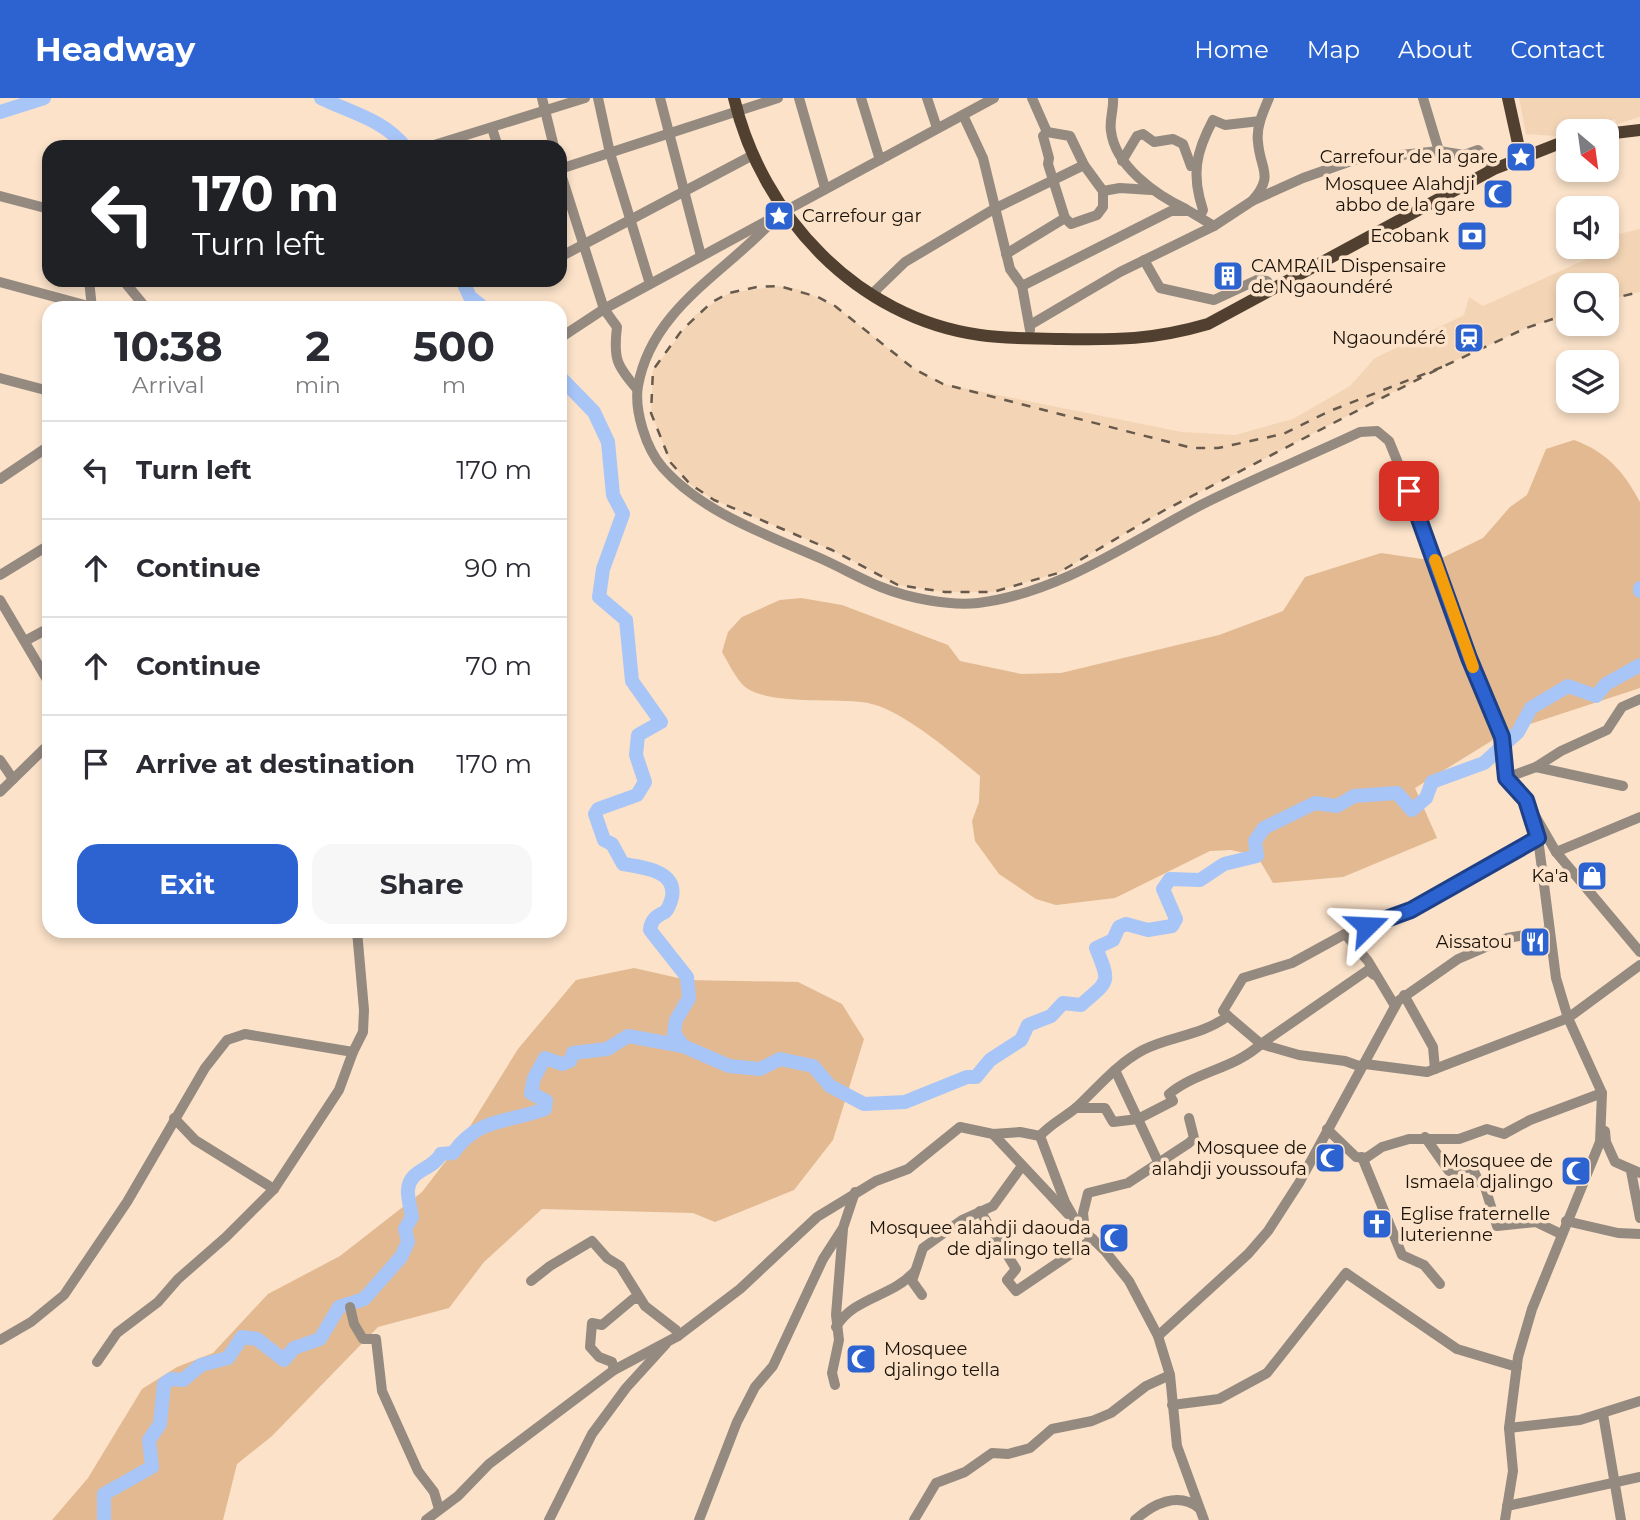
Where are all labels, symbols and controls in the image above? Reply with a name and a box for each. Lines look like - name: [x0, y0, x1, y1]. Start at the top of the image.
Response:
- text: Headway: [35, 29, 195, 69]
- text: Home: [1194, 35, 1269, 64]
- text: Map: [1307, 35, 1360, 64]
- text: About: [1398, 35, 1472, 64]
- text: Contact: [1510, 35, 1605, 64]
- north arrow: [1556, 119, 1619, 182]
- map controls: [1556, 119, 1619, 413]
- place icon: Carrefour de la gare: [1504, 140, 1538, 174]
- place label: Carrefour de la gare: [1320, 146, 1498, 168]
- text: 170 m: [192, 164, 339, 223]
- icon: left: [77, 168, 168, 259]
- place label: Mosquee Alahdji abbo de la gare: [1324, 173, 1475, 216]
- mosque icon: Mosquee Alahdji abbo de la gare: [1481, 177, 1515, 211]
- button: sound: [1556, 196, 1619, 259]
- place icon: Carrefour gar: [762, 199, 796, 233]
- place label: Carrefour gar: [802, 205, 922, 227]
- bank icon: Ecobank: [1455, 219, 1489, 253]
- text: Turn left: [192, 224, 326, 263]
- place label: Ecobank: [1370, 225, 1449, 247]
- place label: CAMRAIL Dispensaire de Ngaoundéré: [1251, 255, 1446, 298]
- building icon: CAMRAIL Dispensaire de Ngaoundéré: [1211, 259, 1245, 293]
- button: search: [1556, 273, 1619, 336]
- text: 10:38: [114, 320, 223, 372]
- text: 2: [305, 320, 330, 372]
- text: 500: [413, 320, 495, 372]
- station icon: Ngaoundéré: [1452, 321, 1486, 355]
- place label: Ngaoundéré: [1332, 327, 1446, 349]
- button: layers: [1556, 350, 1619, 413]
- text: Arrival: [132, 371, 205, 399]
- text: min: [295, 371, 341, 399]
- text: m: [442, 371, 466, 399]
- icon: left: [77, 451, 115, 489]
- text: Turn left: [136, 454, 252, 486]
- text: 170 m: [456, 454, 532, 486]
- pin: [1379, 461, 1439, 521]
- icon: arrive: [1390, 472, 1428, 510]
- icon: ahead: [77, 549, 115, 587]
- text: Continue: [136, 552, 261, 584]
- text: 90 m: [465, 552, 532, 584]
- icon: ahead: [77, 647, 115, 685]
- text: Continue: [136, 650, 261, 682]
- text: 70 m: [466, 650, 532, 682]
- icon: arrive: [77, 745, 115, 783]
- text: Arrive at destination: [136, 748, 415, 780]
- text: 170 m: [456, 748, 532, 780]
- button: Exit: [77, 844, 298, 924]
- button: Share: [312, 844, 532, 924]
- shop icon: Ka'a: [1575, 859, 1609, 893]
- place label: Ka'a: [1532, 865, 1569, 887]
- position arrow: [1330, 889, 1404, 963]
- restaurant icon: Aissatou: [1518, 925, 1552, 959]
- place label: Aissatou: [1436, 931, 1512, 953]
- place label: Mosquee de alahdji youssoufa: [1152, 1137, 1307, 1180]
- mosque icon: Mosquee de alahdji youssoufa: [1313, 1141, 1347, 1175]
- place label: Mosquee de Ismaela djalingo: [1405, 1150, 1553, 1193]
- mosque icon: Mosquee de Ismaela djalingo: [1559, 1154, 1593, 1188]
- place label: Eglise fraternelle luterienne: [1400, 1203, 1550, 1246]
- church icon: Eglise fraternelle luterienne: [1360, 1207, 1394, 1241]
- place label: Mosquee alahdji daouda de djalingo tella: [869, 1217, 1091, 1260]
- mosque icon: Mosquee alahdji daouda de djalingo tella: [1097, 1221, 1131, 1255]
- place label: Mosquee djalingo tella: [884, 1338, 1000, 1381]
- mosque icon: Mosquee djalingo tella: [844, 1342, 878, 1376]

